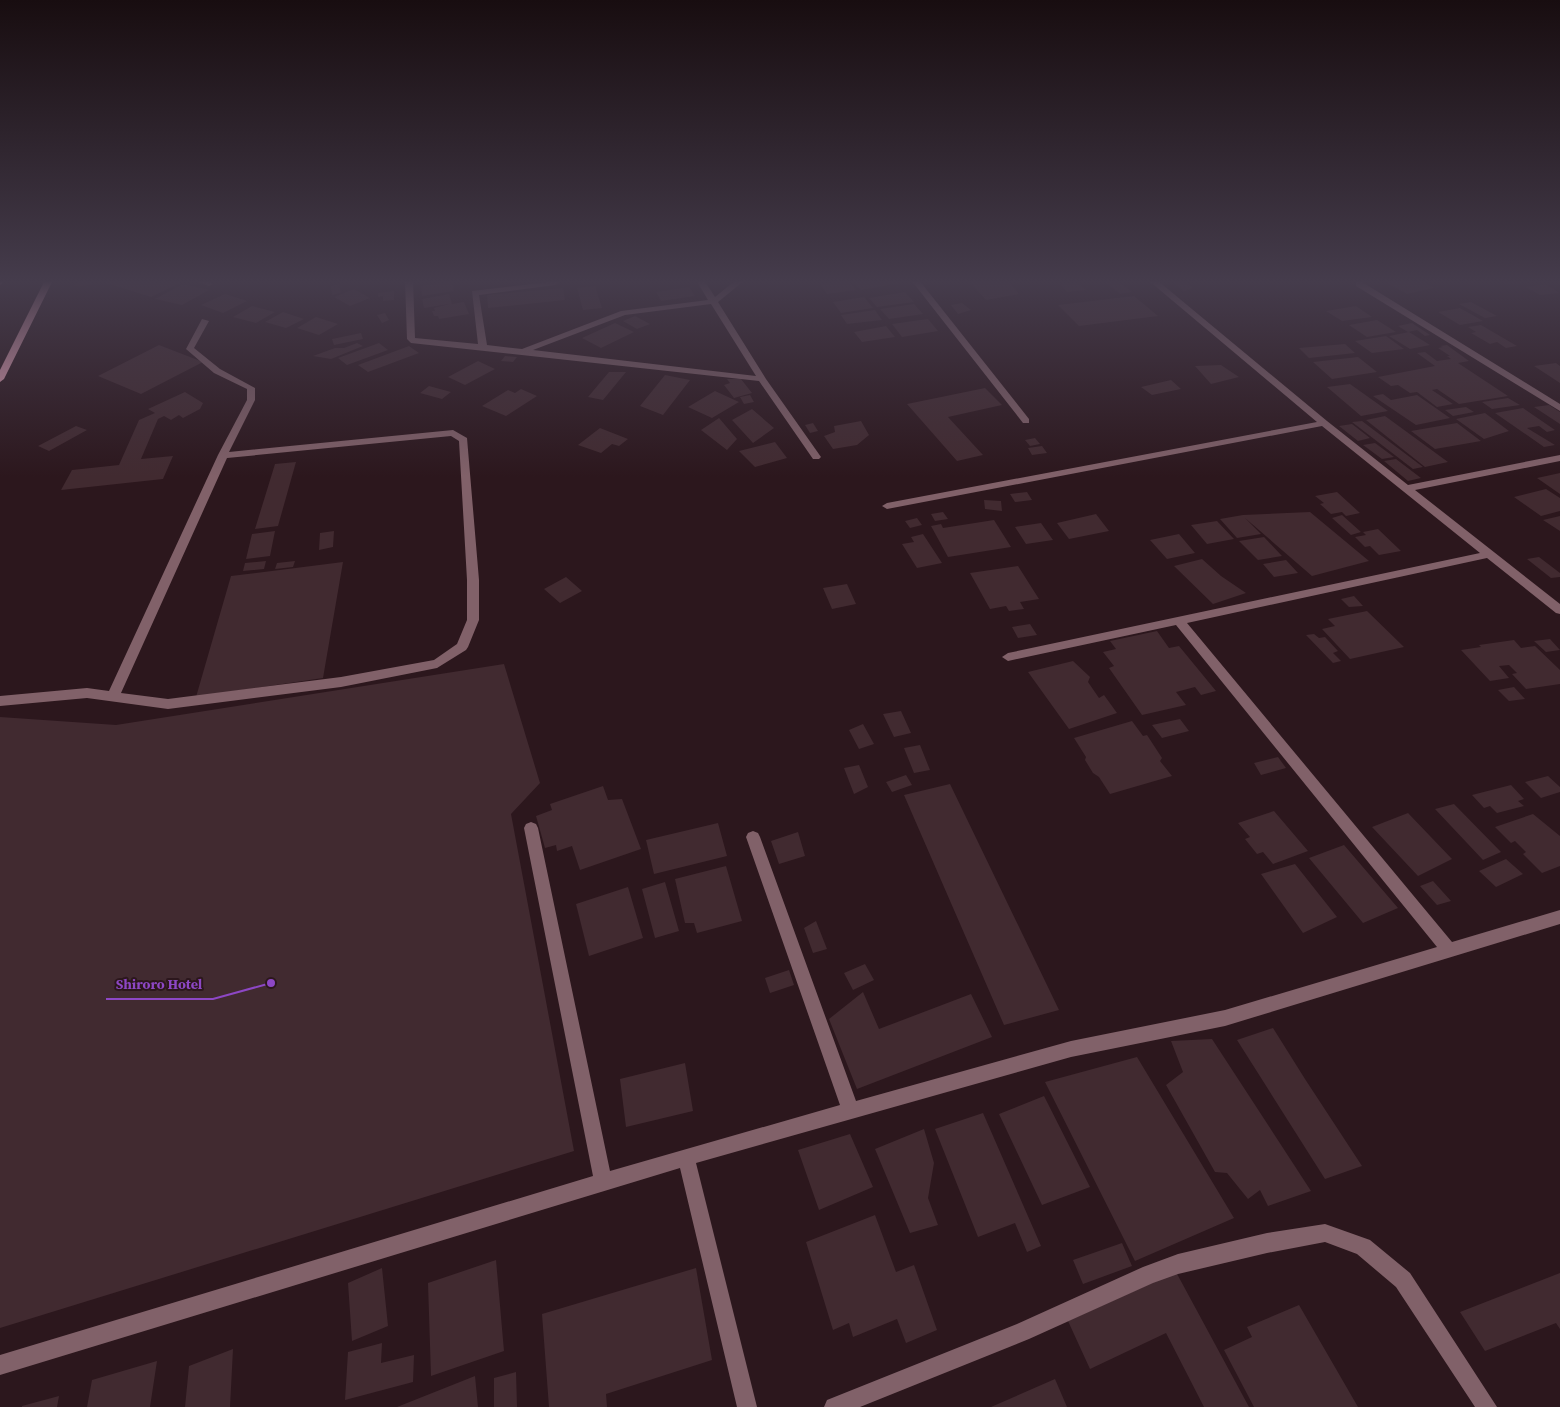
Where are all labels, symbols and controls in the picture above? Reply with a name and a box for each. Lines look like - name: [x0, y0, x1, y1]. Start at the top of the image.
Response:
- callout: Shiroro Hotel: [106, 970, 213, 999]
- text: Shiroro Hotel: [116, 974, 203, 994]

